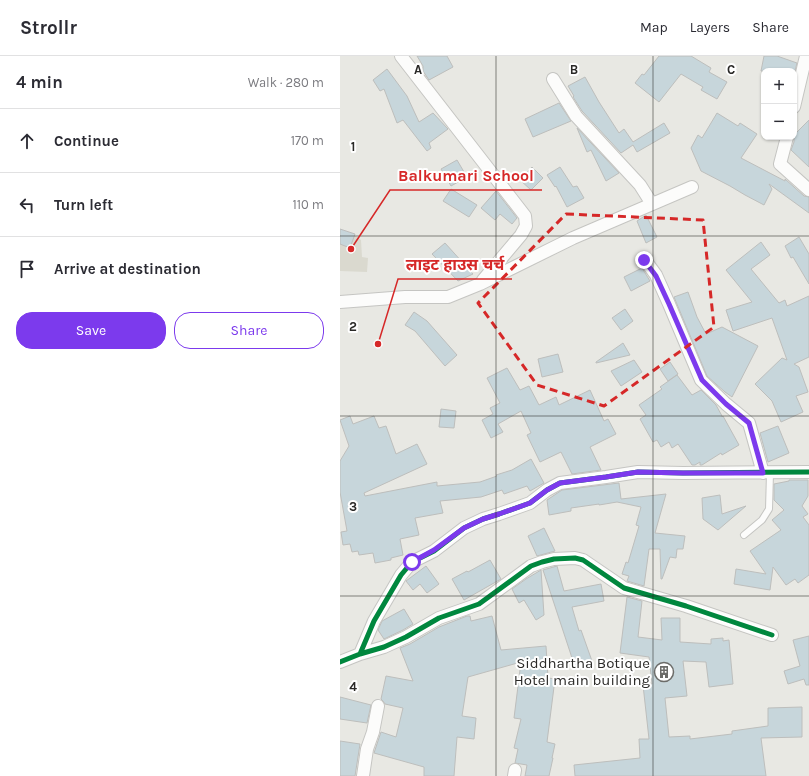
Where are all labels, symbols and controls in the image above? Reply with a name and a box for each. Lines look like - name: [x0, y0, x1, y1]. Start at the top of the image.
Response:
- text: Strollr: [20, 17, 77, 39]
- text: Map: [640, 19, 668, 36]
- text: Layers: [690, 19, 730, 36]
- text: Share: [752, 19, 789, 36]
- text: A: [414, 62, 422, 77]
- text: B: [570, 62, 578, 77]
- text: C: [727, 62, 735, 77]
- map controls: [761, 68, 797, 140]
- button: +: [761, 68, 797, 104]
- text: 4 min: [16, 72, 63, 92]
- text: Walk · 280 m: [248, 75, 324, 90]
- button: −: [761, 104, 797, 140]
- icon: ahead: [16, 130, 38, 152]
- text: Continue: [54, 132, 119, 150]
- text: 170 m: [291, 133, 324, 148]
- text: 1: [351, 139, 355, 154]
- callout: Balkumari School: [390, 162, 542, 190]
- text: Balkumari School: [398, 166, 534, 185]
- icon: left: [16, 194, 38, 216]
- text: Turn left: [54, 196, 113, 214]
- text: 110 m: [292, 197, 324, 212]
- callout: लाइट हाउस चर्च: [398, 251, 512, 279]
- route end: [635, 251, 653, 269]
- text: लाइट हाउस चर्च: [406, 255, 505, 274]
- icon: arrive: [16, 258, 38, 280]
- text: Arrive at destination: [54, 260, 201, 278]
- button: Save: [16, 312, 166, 349]
- button: Share: [174, 312, 324, 349]
- text: 2: [349, 319, 357, 334]
- text: 3: [349, 499, 357, 514]
- route start: [403, 553, 421, 571]
- place label: Siddhartha Botique Hotel main building: [514, 654, 651, 689]
- building icon: Siddhartha Botique Hotel main building: [653, 661, 675, 683]
- text: 4: [349, 679, 357, 694]

